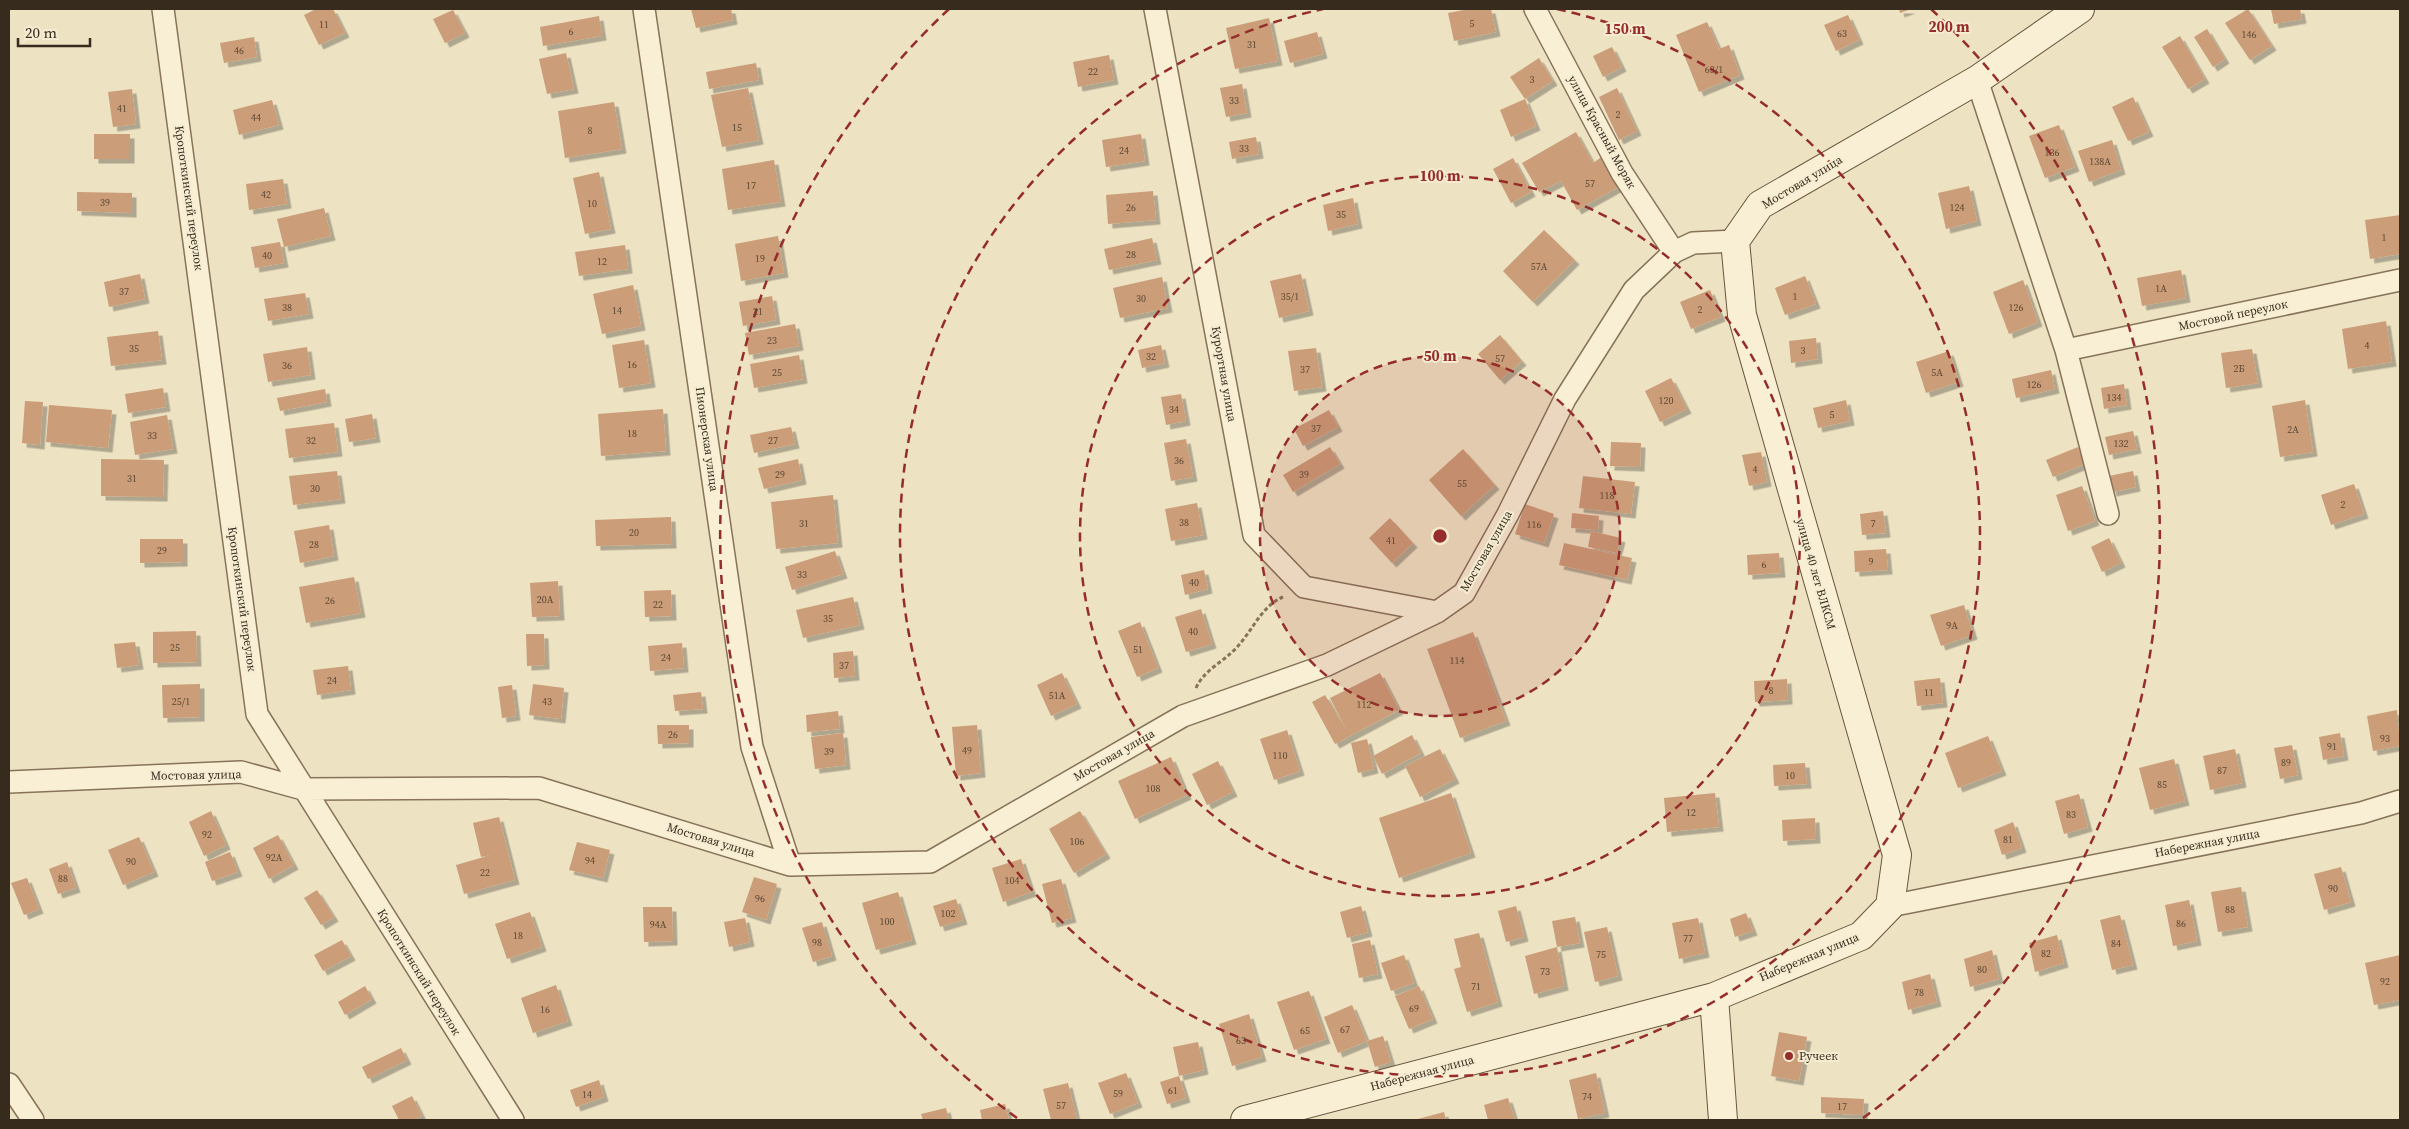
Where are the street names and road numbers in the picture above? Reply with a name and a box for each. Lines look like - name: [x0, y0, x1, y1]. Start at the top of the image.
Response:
- street label: улица Красный Моряк: [1564, 72, 1640, 192]
- street label: Кропоткинский переулок: [171, 125, 207, 272]
- street label: Мостовая улица: [1759, 151, 1846, 212]
- street label: Мостовой переулок: [2177, 296, 2289, 334]
- street label: Курортная улица: [1208, 325, 1240, 424]
- street label: Пионерская улица: [692, 386, 722, 493]
- street label: Мостовая улица: [1456, 507, 1516, 594]
- street label: улица 40 лет ВЛКСМ: [1792, 516, 1840, 632]
- street label: Кропоткинский переулок: [224, 526, 260, 673]
- street label: Мостовая улица: [1071, 725, 1158, 785]
- street label: Мостовая улица: [150, 766, 243, 784]
- street label: Мостовая улица: [665, 819, 758, 861]
- street label: Набережная улица: [2153, 825, 2262, 861]
- street label: Кропоткинский переулок: [374, 906, 465, 1038]
- street label: Набережная улица: [1757, 928, 1862, 985]
- street label: Набережная улица: [1368, 1051, 1476, 1095]

